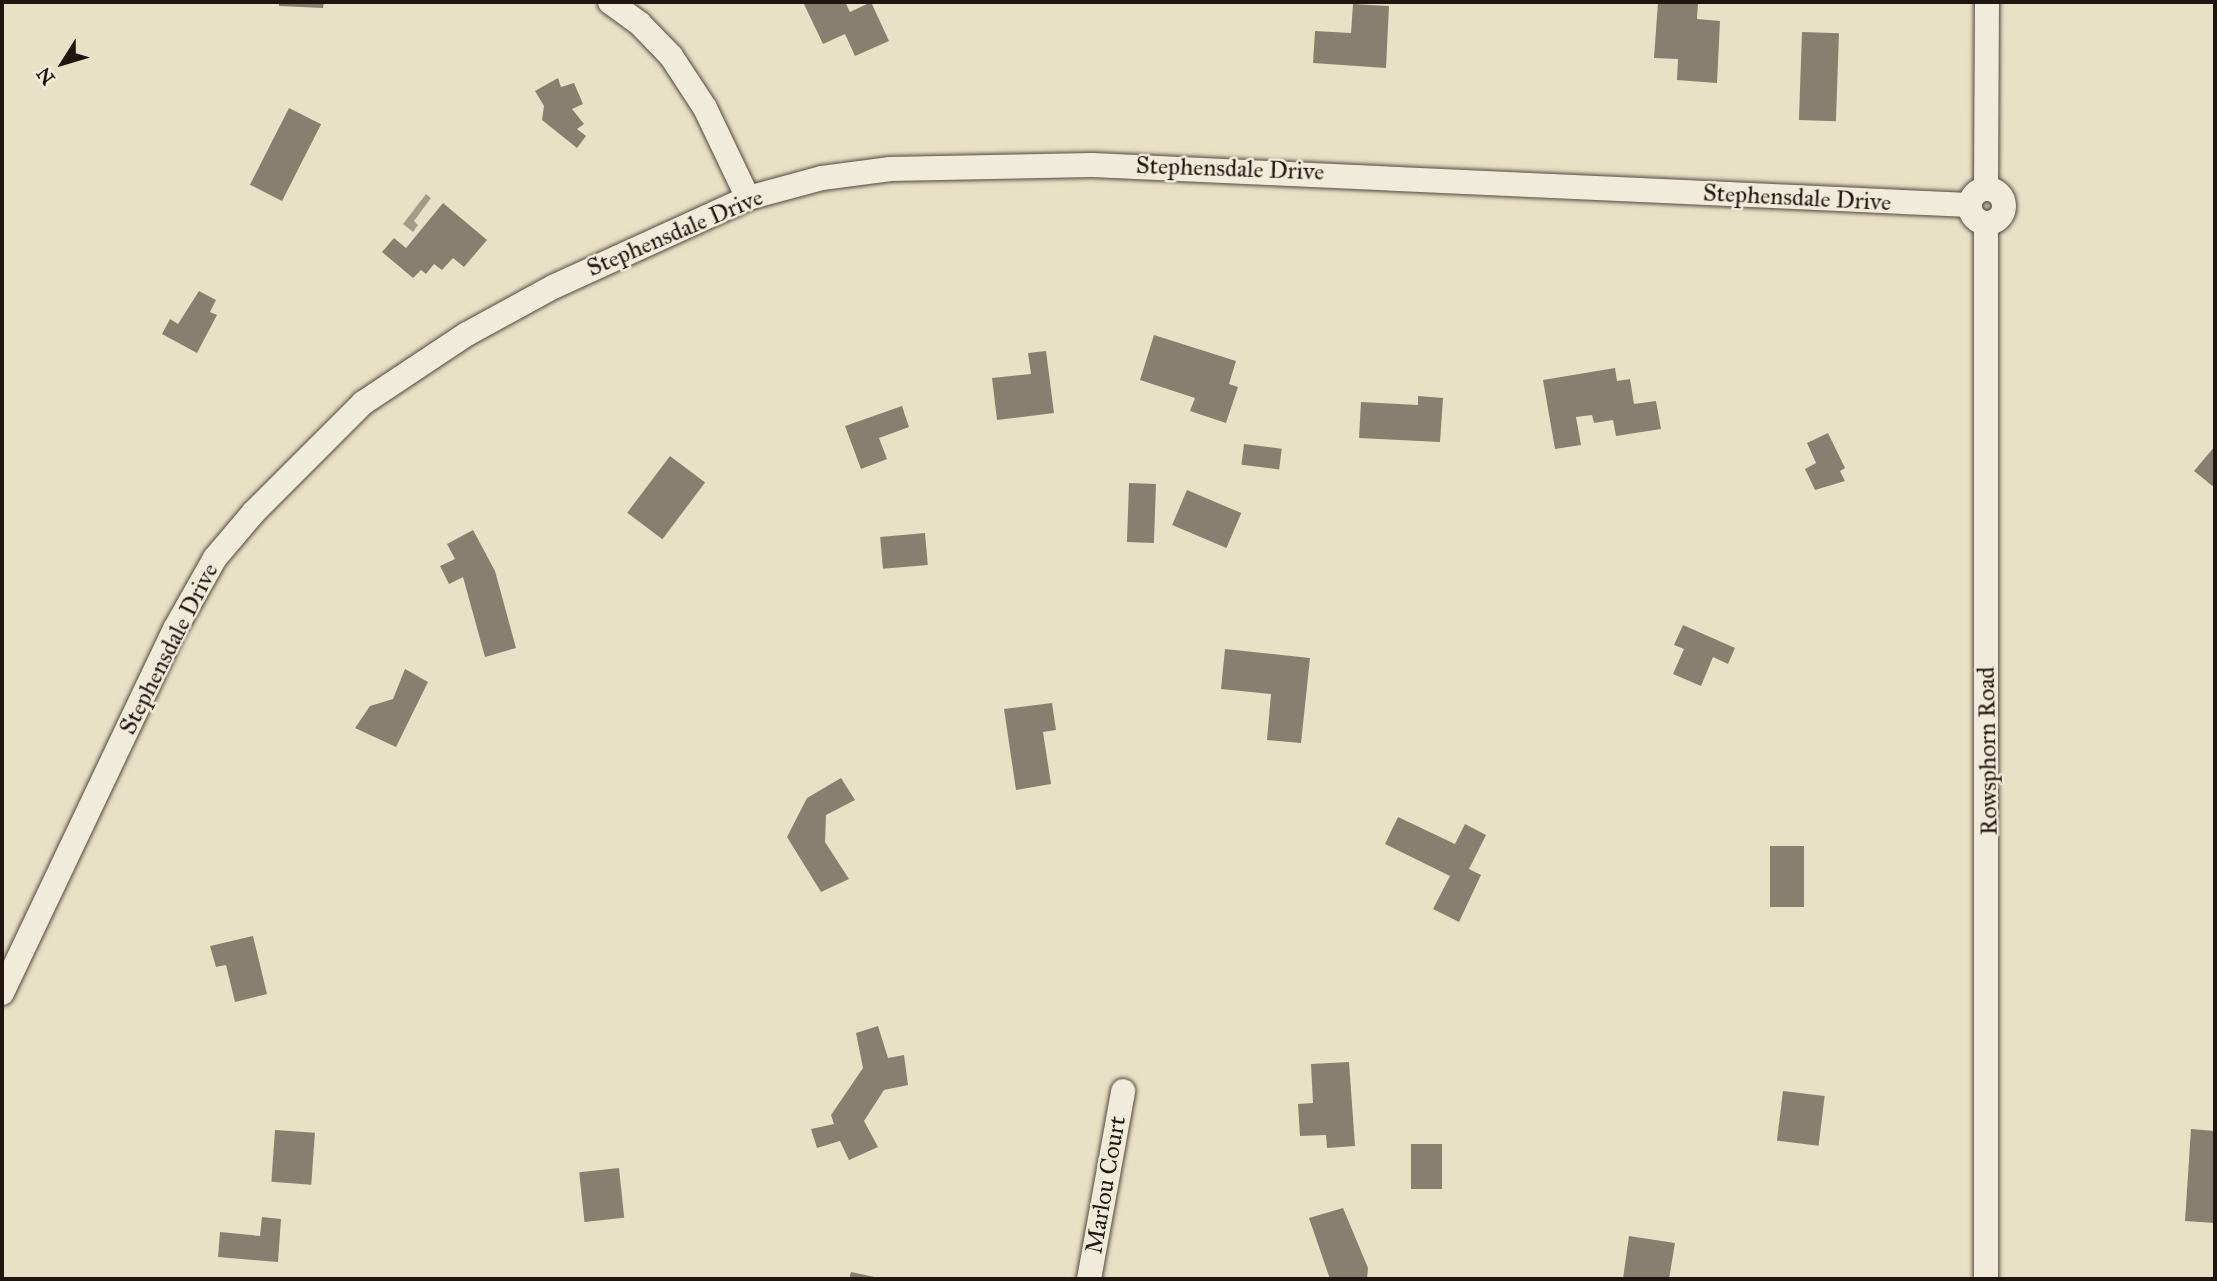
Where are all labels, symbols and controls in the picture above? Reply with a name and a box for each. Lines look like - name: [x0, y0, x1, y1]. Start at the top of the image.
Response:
- north arrow: [28, 28, 98, 98]
- text: N: [32, 63, 60, 89]
- street label: Stephensdale Drive: [1135, 151, 1325, 187]
- street label: Stephensdale Drive: [1702, 179, 1892, 217]
- street label: Stephensdale Drive: [583, 183, 767, 283]
- street label: Stephensdale Drive: [113, 559, 225, 739]
- street label: Rowsphorn Road: [1972, 666, 2004, 836]
- street label: Marlou Court: [1080, 1114, 1132, 1256]

